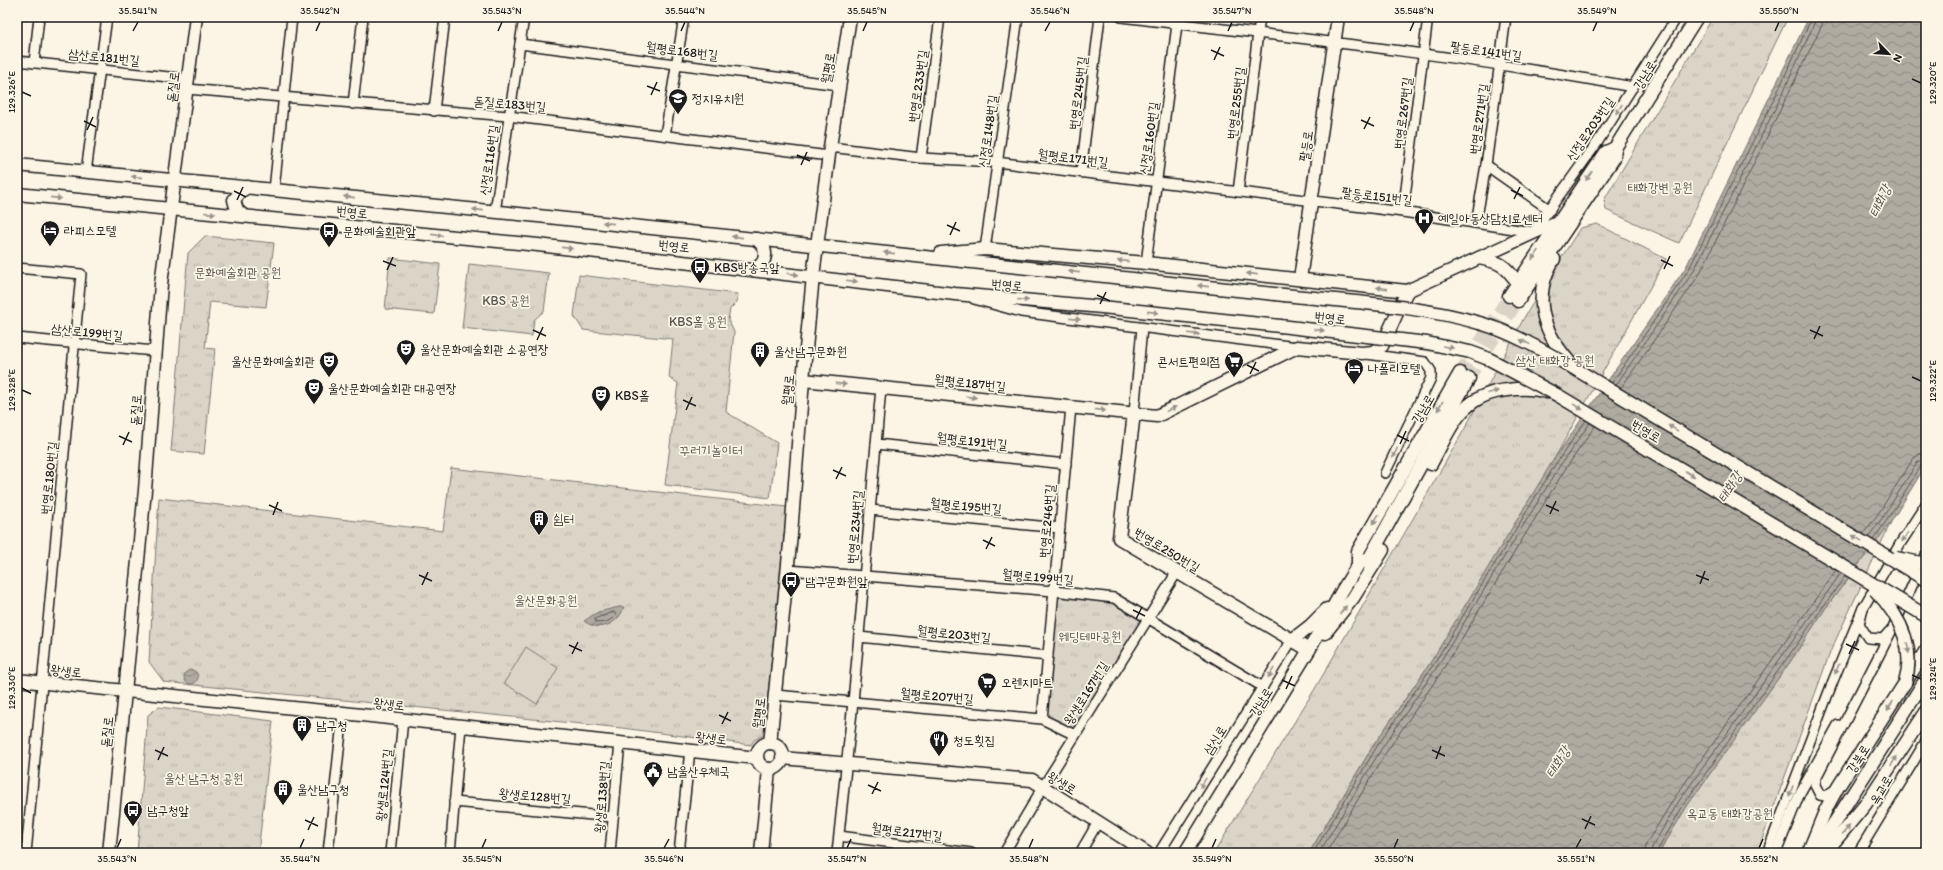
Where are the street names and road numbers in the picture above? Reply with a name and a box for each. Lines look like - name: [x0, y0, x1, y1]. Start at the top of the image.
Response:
- street label: 월평로168번길: [645, 39, 719, 63]
- street label: 팔등로141번길: [1449, 39, 1523, 63]
- street label: 삼산로181번길: [68, 46, 140, 68]
- street label: 번영로233번길: [905, 49, 931, 123]
- street label: 월평로: [818, 51, 838, 85]
- street label: 번영로245번길: [1066, 55, 1090, 131]
- street label: 강남로: [1630, 58, 1660, 92]
- street label: 번영로255번길: [1224, 66, 1248, 140]
- street label: 돋질로: [164, 71, 182, 103]
- street label: 번영로267번길: [1391, 76, 1415, 150]
- street label: 번영로271번길: [1467, 82, 1491, 156]
- street label: 돋질로183번길: [473, 93, 547, 115]
- street label: 신정로148번길: [975, 94, 1001, 168]
- street label: 신정로203번길: [1563, 94, 1617, 164]
- street label: 신정로160번길: [1136, 101, 1162, 175]
- street label: 신정로116번길: [477, 124, 501, 196]
- street label: 팔등로: [1296, 129, 1316, 163]
- street label: 월평로171번길: [1037, 146, 1109, 170]
- street label: 팔등로151번길: [1341, 184, 1413, 208]
- street label: 번영로: [336, 203, 368, 221]
- street label: 번영로: [658, 237, 690, 255]
- street label: 번영로: [991, 276, 1023, 294]
- street label: 번영로: [1314, 309, 1346, 327]
- street label: 삼산로199번길: [50, 321, 124, 343]
- street label: 월평로187번길: [933, 372, 1007, 394]
- street label: 월평로: [779, 374, 797, 406]
- street label: 강남로: [1409, 392, 1437, 426]
- street label: 돋질로: [127, 394, 145, 426]
- street label: 번영로: [1629, 416, 1663, 446]
- street label: 월평로191번길: [936, 430, 1008, 452]
- street label: 번영로180번길: [38, 441, 60, 515]
- street label: 번영로246번길: [1036, 484, 1058, 558]
- street label: 번영로234번길: [844, 489, 866, 565]
- street label: 월평로195번길: [929, 495, 1003, 517]
- street label: 번영로250번길: [1131, 525, 1203, 575]
- street label: 월평로199번길: [1002, 566, 1074, 588]
- street label: 월평로203번길: [916, 623, 992, 645]
- street label: 왕생로167번길: [1061, 659, 1111, 727]
- street label: 왕생로: [50, 662, 82, 680]
- street label: 월평로207번길: [900, 685, 974, 707]
- street label: 강남로: [1246, 685, 1276, 719]
- street label: 왕생로: [373, 695, 405, 713]
- street label: 월평로: [750, 697, 768, 729]
- street label: 돋질로: [98, 716, 116, 748]
- street label: 삼신로: [1200, 723, 1230, 757]
- street label: 왕생로: [695, 729, 727, 747]
- street label: 강북로: [1843, 742, 1873, 776]
- street label: 왕생로124번길: [373, 748, 395, 822]
- street label: 왕생로138번길: [591, 760, 613, 834]
- street label: 왕생로: [1045, 768, 1079, 798]
- street label: 옥교로: [1866, 773, 1896, 807]
- street label: 왕생로128번길: [498, 785, 572, 807]
- street label: 월평로217번길: [871, 820, 943, 844]

